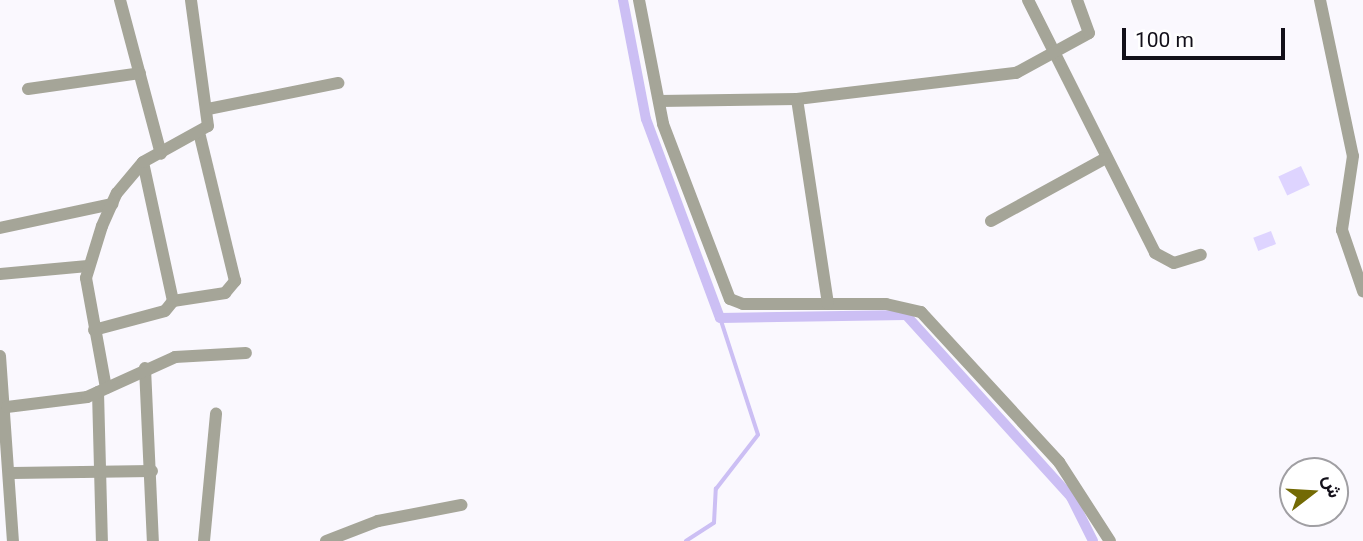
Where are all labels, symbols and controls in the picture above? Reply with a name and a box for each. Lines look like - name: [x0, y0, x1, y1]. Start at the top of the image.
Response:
- scale bar: [1125, 14, 1288, 58]
- text: 100 m: [1135, 28, 1194, 52]
- north arrow: [1279, 457, 1349, 527]
- text: ش: [1318, 472, 1347, 501]

